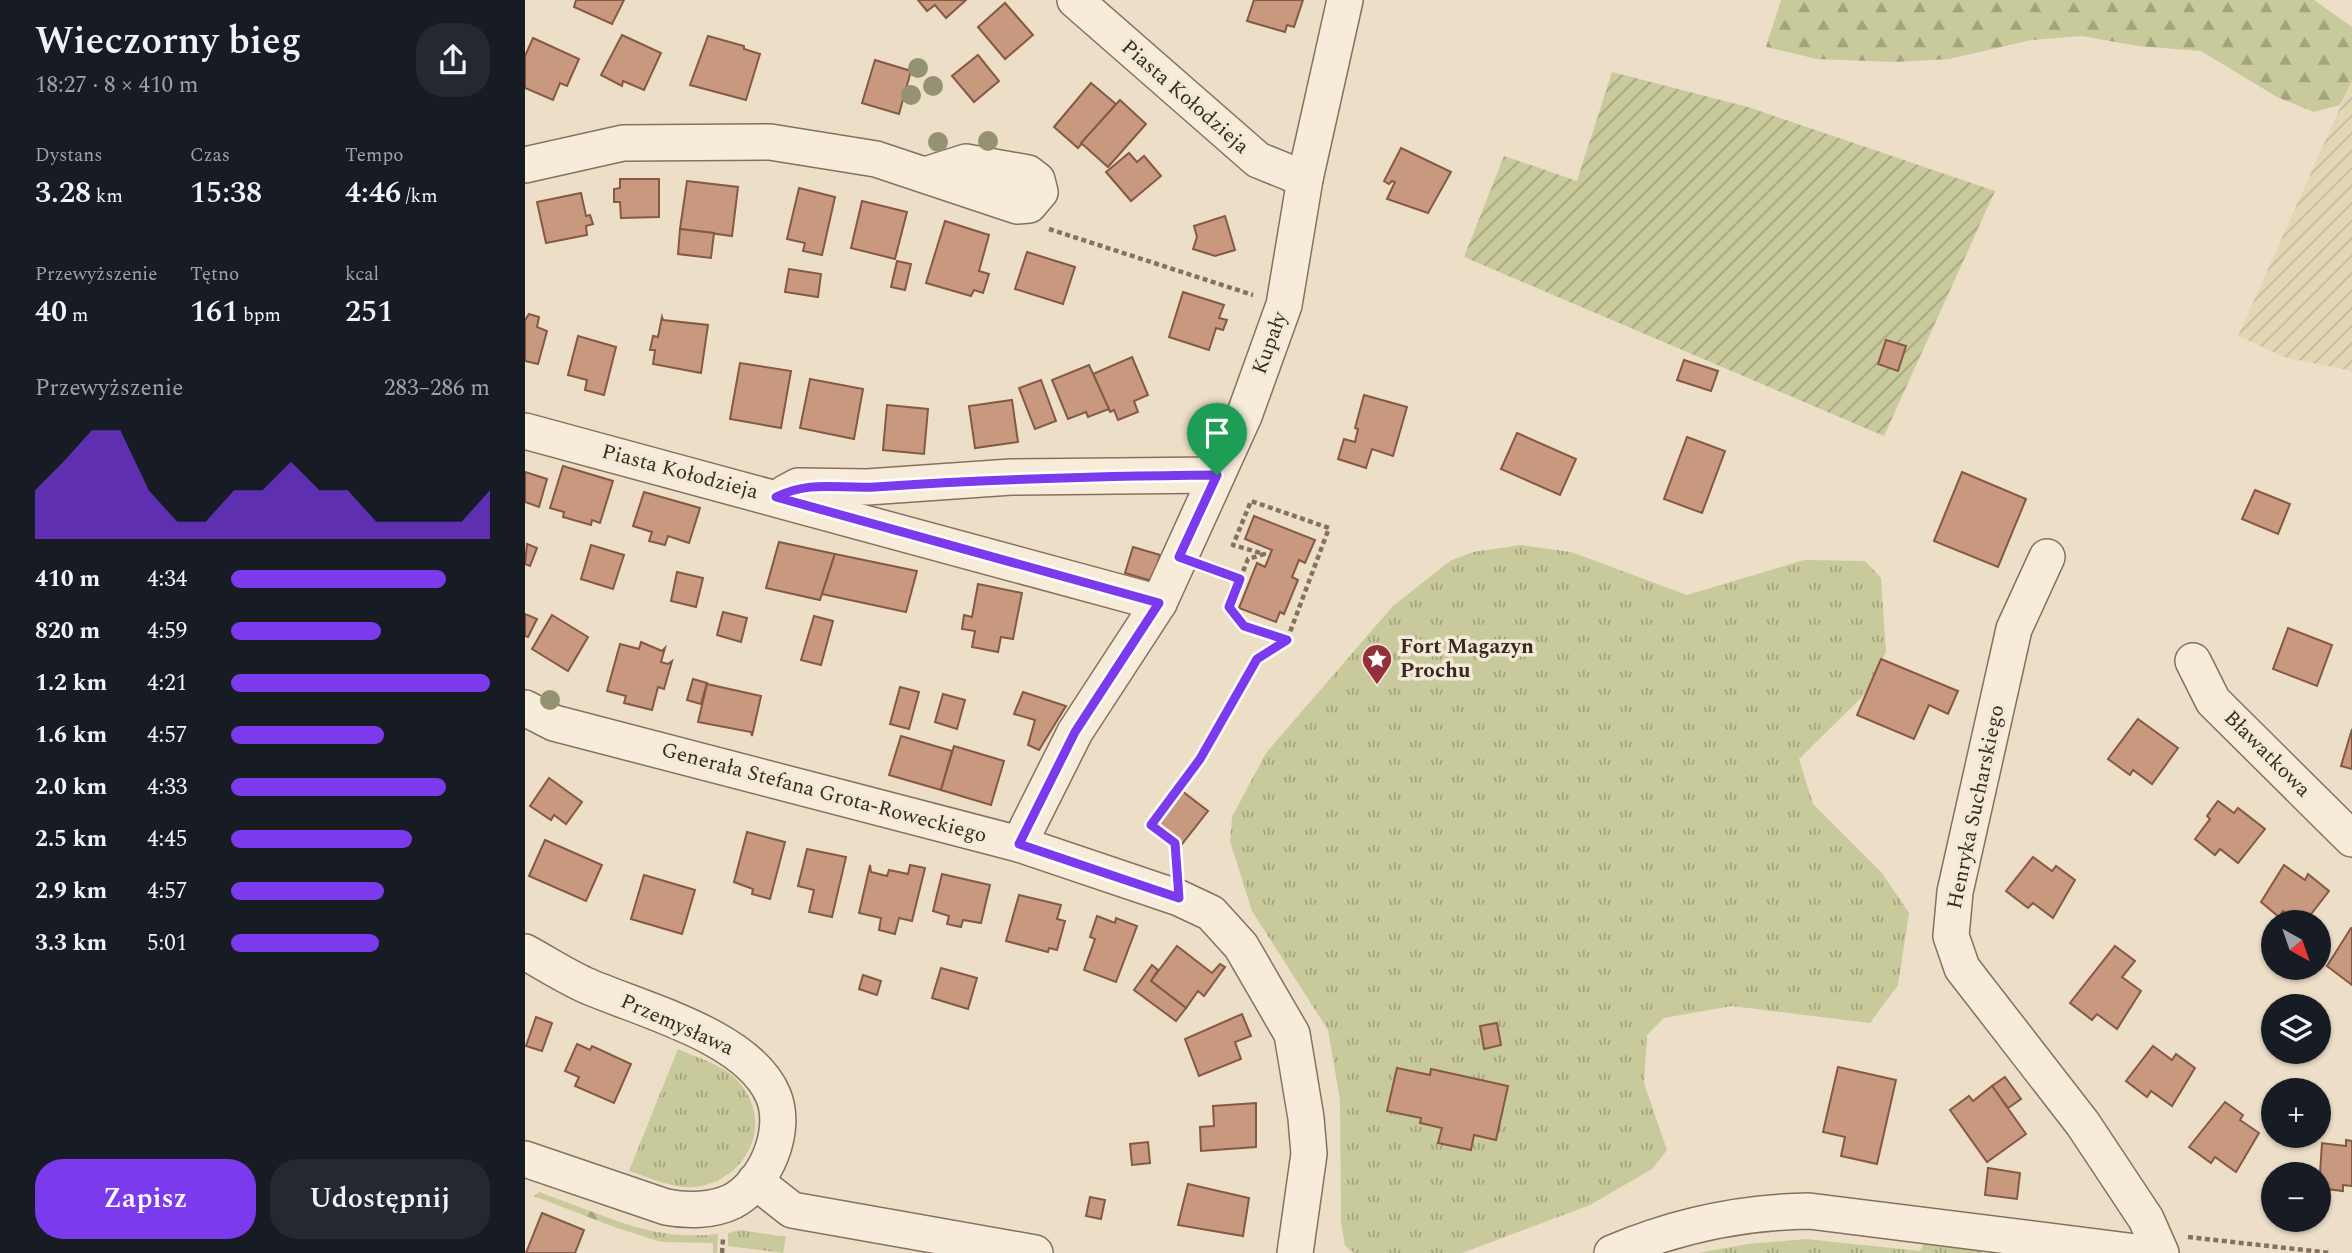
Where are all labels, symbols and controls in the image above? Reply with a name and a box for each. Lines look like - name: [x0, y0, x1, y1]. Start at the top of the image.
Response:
- text: Wieczorny bieg: [35, 13, 301, 71]
- button: share: [416, 23, 490, 97]
- street label: Piasta Kołodzieja: [1114, 32, 1257, 162]
- text: 18:27 · 8 × 410 m: [35, 68, 199, 103]
- text: Dystans: [35, 141, 103, 170]
- text: Czas: [190, 141, 230, 170]
- text: Tempo: [345, 141, 404, 170]
- text: 3.28: [35, 170, 91, 216]
- text: 15:38: [190, 170, 262, 216]
- text: 4:46: [345, 170, 401, 216]
- text: km: [91, 182, 123, 211]
- text: /km: [401, 182, 438, 211]
- text: Przewyższenie: [35, 260, 158, 289]
- text: Tętno: [190, 260, 239, 289]
- text: kcal: [345, 260, 379, 289]
- text: 40: [35, 289, 67, 335]
- text: 161: [190, 289, 238, 335]
- text: 251: [345, 289, 393, 335]
- text: m: [67, 301, 88, 330]
- text: bpm: [238, 301, 281, 330]
- street label: Kupały: [1244, 306, 1296, 379]
- text: Przewyższenie: [35, 371, 183, 406]
- text: 283–286 m: [384, 371, 490, 406]
- pin: [1187, 403, 1247, 475]
- icon: arrive: [1198, 414, 1236, 452]
- street label: Piasta Kołodzieja: [598, 436, 763, 508]
- text: 410 m: [35, 562, 100, 597]
- text: 4:34: [147, 562, 187, 597]
- text: 820 m: [35, 614, 100, 649]
- text: 4:59: [147, 614, 187, 649]
- place label: Fort Magazyn Prochu: [1400, 631, 1534, 687]
- place icon: Fort Magazyn Prochu: [1360, 642, 1394, 686]
- text: 1.2 km: [35, 666, 107, 701]
- text: 4:21: [147, 666, 187, 701]
- street label: Henryka Sucharskiego: [1939, 702, 2013, 912]
- street label: Bławatkowa: [2216, 703, 2319, 806]
- text: 1.6 km: [35, 718, 107, 753]
- text: 4:57: [147, 718, 187, 753]
- street label: Generała Stefana Grota-Roweckiego: [658, 734, 990, 852]
- text: 2.0 km: [35, 770, 107, 805]
- text: 4:33: [147, 770, 187, 805]
- text: 2.5 km: [35, 822, 107, 857]
- text: 4:45: [147, 822, 187, 857]
- text: 2.9 km: [35, 874, 107, 909]
- text: 4:57: [147, 874, 187, 909]
- north arrow: [2261, 910, 2331, 980]
- map controls: [2261, 910, 2331, 1232]
- text: 3.3 km: [35, 926, 107, 961]
- text: 5:01: [147, 926, 187, 961]
- street label: Przemysława: [615, 986, 739, 1065]
- button: layers: [2261, 994, 2331, 1064]
- button: +: [2261, 1078, 2331, 1148]
- button: Zapisz: [35, 1159, 256, 1239]
- button: Udostępnij: [270, 1159, 490, 1239]
- button: −: [2261, 1162, 2331, 1232]

